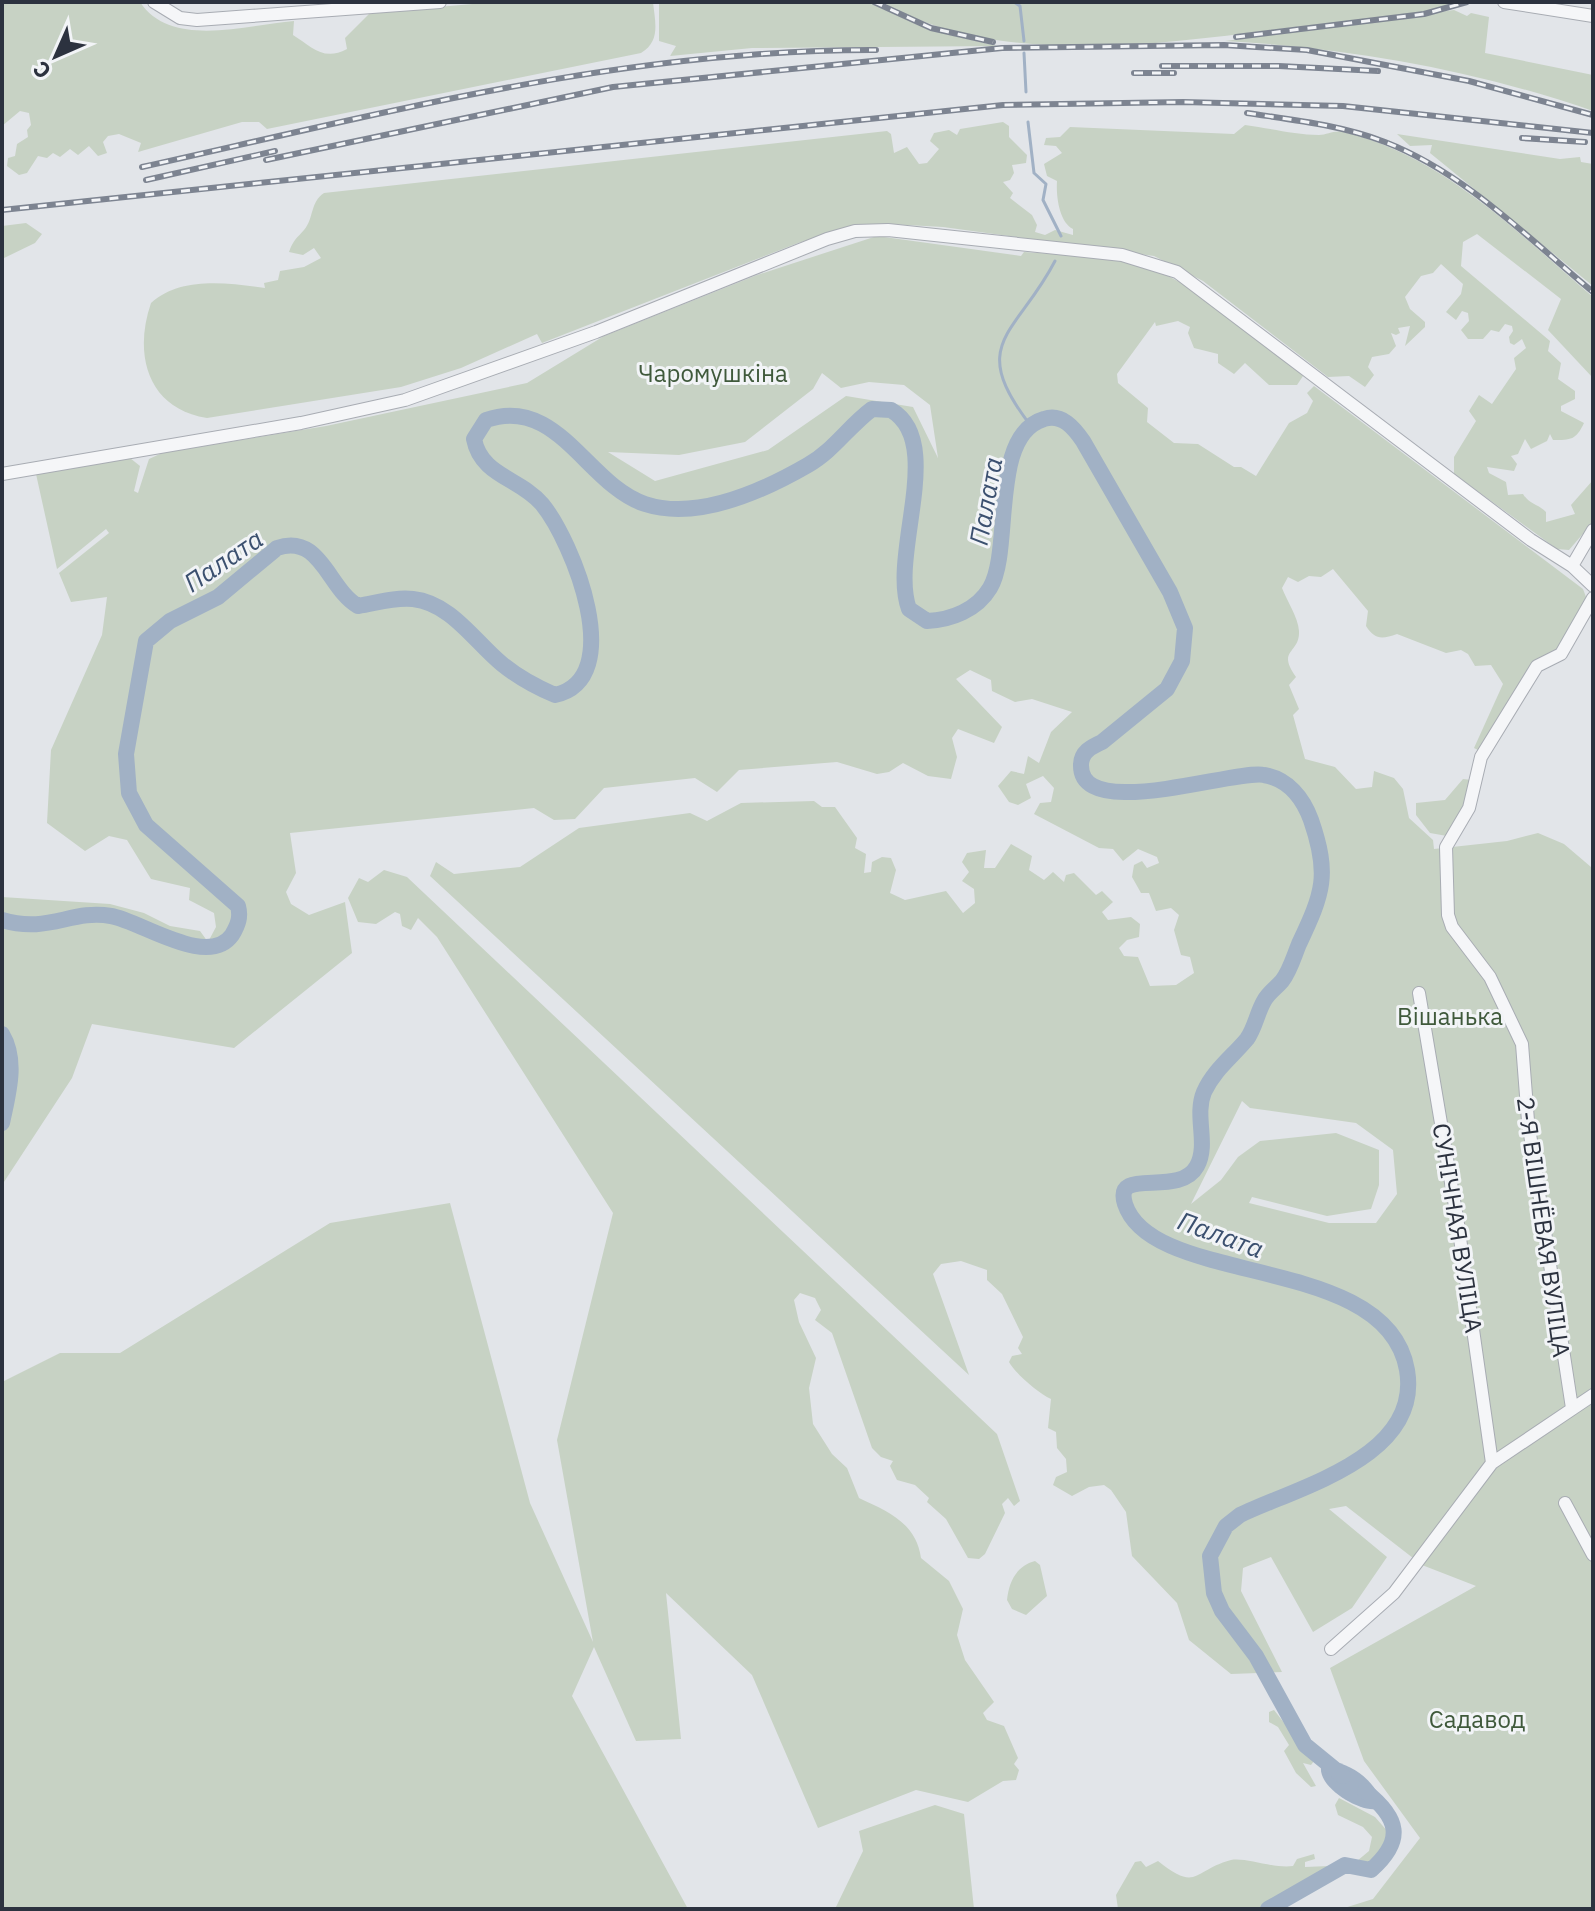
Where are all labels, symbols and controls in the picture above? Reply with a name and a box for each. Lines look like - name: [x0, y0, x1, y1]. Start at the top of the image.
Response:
- north arrow: [16, 16, 96, 96]
- text: С: [26, 55, 57, 86]
- park label: Чаромушкіна: [638, 357, 788, 389]
- water label: Палата: [961, 454, 1009, 548]
- water label: Палата: [177, 521, 269, 599]
- park label: Вішанька: [1397, 1000, 1503, 1032]
- street label: 2-Я ВІШНЁВАЯ ВУЛІЦА: [1510, 1095, 1578, 1359]
- street label: СУНІЧНАЯ ВУЛІЦА: [1426, 1121, 1490, 1335]
- water label: Палата: [1173, 1203, 1269, 1265]
- park label: Садавод: [1429, 1703, 1525, 1735]

